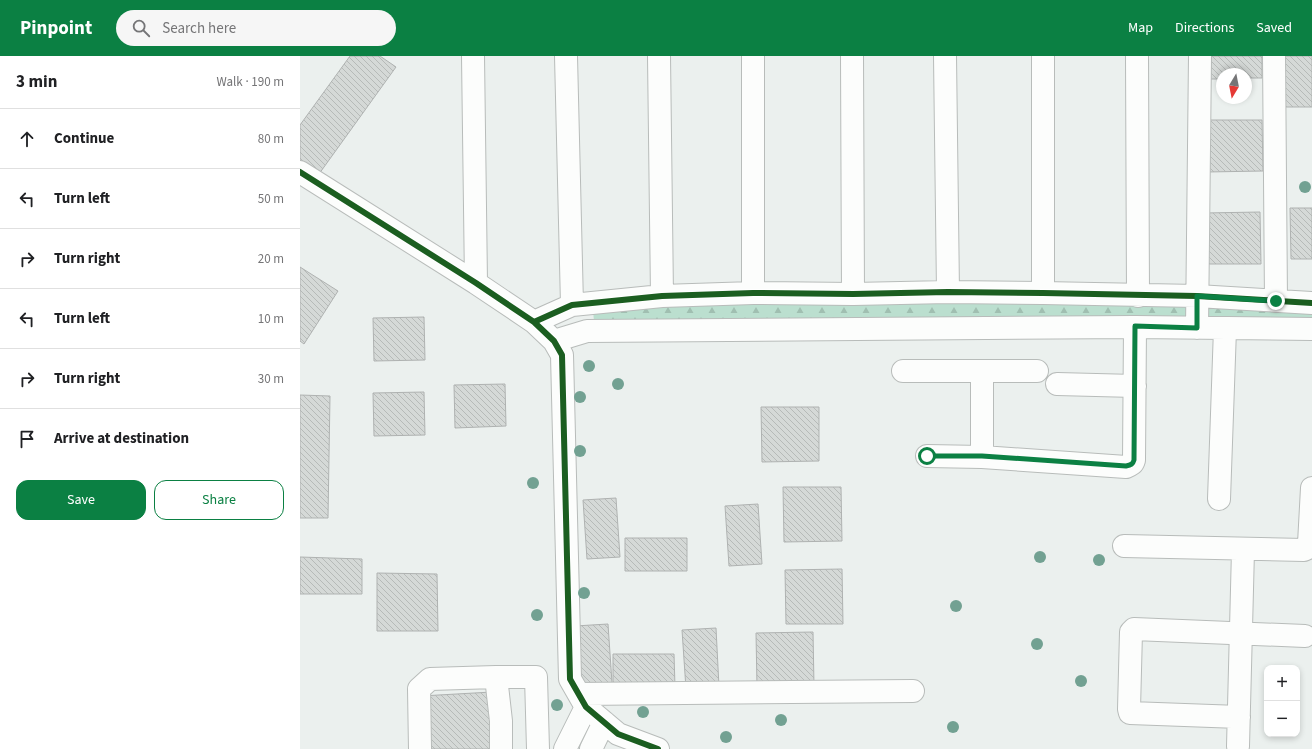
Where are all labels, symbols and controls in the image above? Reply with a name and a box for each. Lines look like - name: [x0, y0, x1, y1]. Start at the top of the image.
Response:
- search box: [116, 10, 396, 46]
- text: Pinpoint: [20, 15, 92, 42]
- icon: search: [130, 17, 152, 39]
- text: Search here: [162, 18, 236, 39]
- text: Map: [1128, 18, 1153, 38]
- text: Directions: [1175, 18, 1234, 38]
- text: Saved: [1256, 18, 1292, 38]
- north arrow: [1216, 68, 1252, 104]
- text: 3 min: [16, 70, 57, 94]
- text: Walk · 190 m: [216, 73, 284, 91]
- icon: ahead: [16, 128, 38, 150]
- text: Continue: [54, 128, 114, 149]
- text: 80 m: [258, 130, 284, 148]
- icon: left: [16, 188, 38, 210]
- text: Turn left: [54, 188, 110, 209]
- text: 50 m: [258, 190, 284, 208]
- icon: right: [16, 248, 38, 270]
- text: Turn right: [54, 248, 120, 269]
- text: 20 m: [258, 250, 284, 268]
- route end: [1267, 292, 1285, 310]
- icon: left: [16, 308, 38, 330]
- text: Turn left: [54, 308, 110, 329]
- text: 10 m: [258, 310, 284, 328]
- icon: right: [16, 368, 38, 390]
- text: Turn right: [54, 368, 120, 389]
- text: 30 m: [258, 370, 284, 388]
- icon: arrive: [16, 428, 38, 450]
- text: Arrive at destination: [54, 428, 189, 449]
- route start: [918, 447, 936, 465]
- button: Save: [16, 480, 146, 520]
- button: Share: [154, 480, 284, 520]
- map controls: [1264, 665, 1300, 737]
- button: +: [1264, 665, 1300, 701]
- button: −: [1264, 701, 1300, 737]

